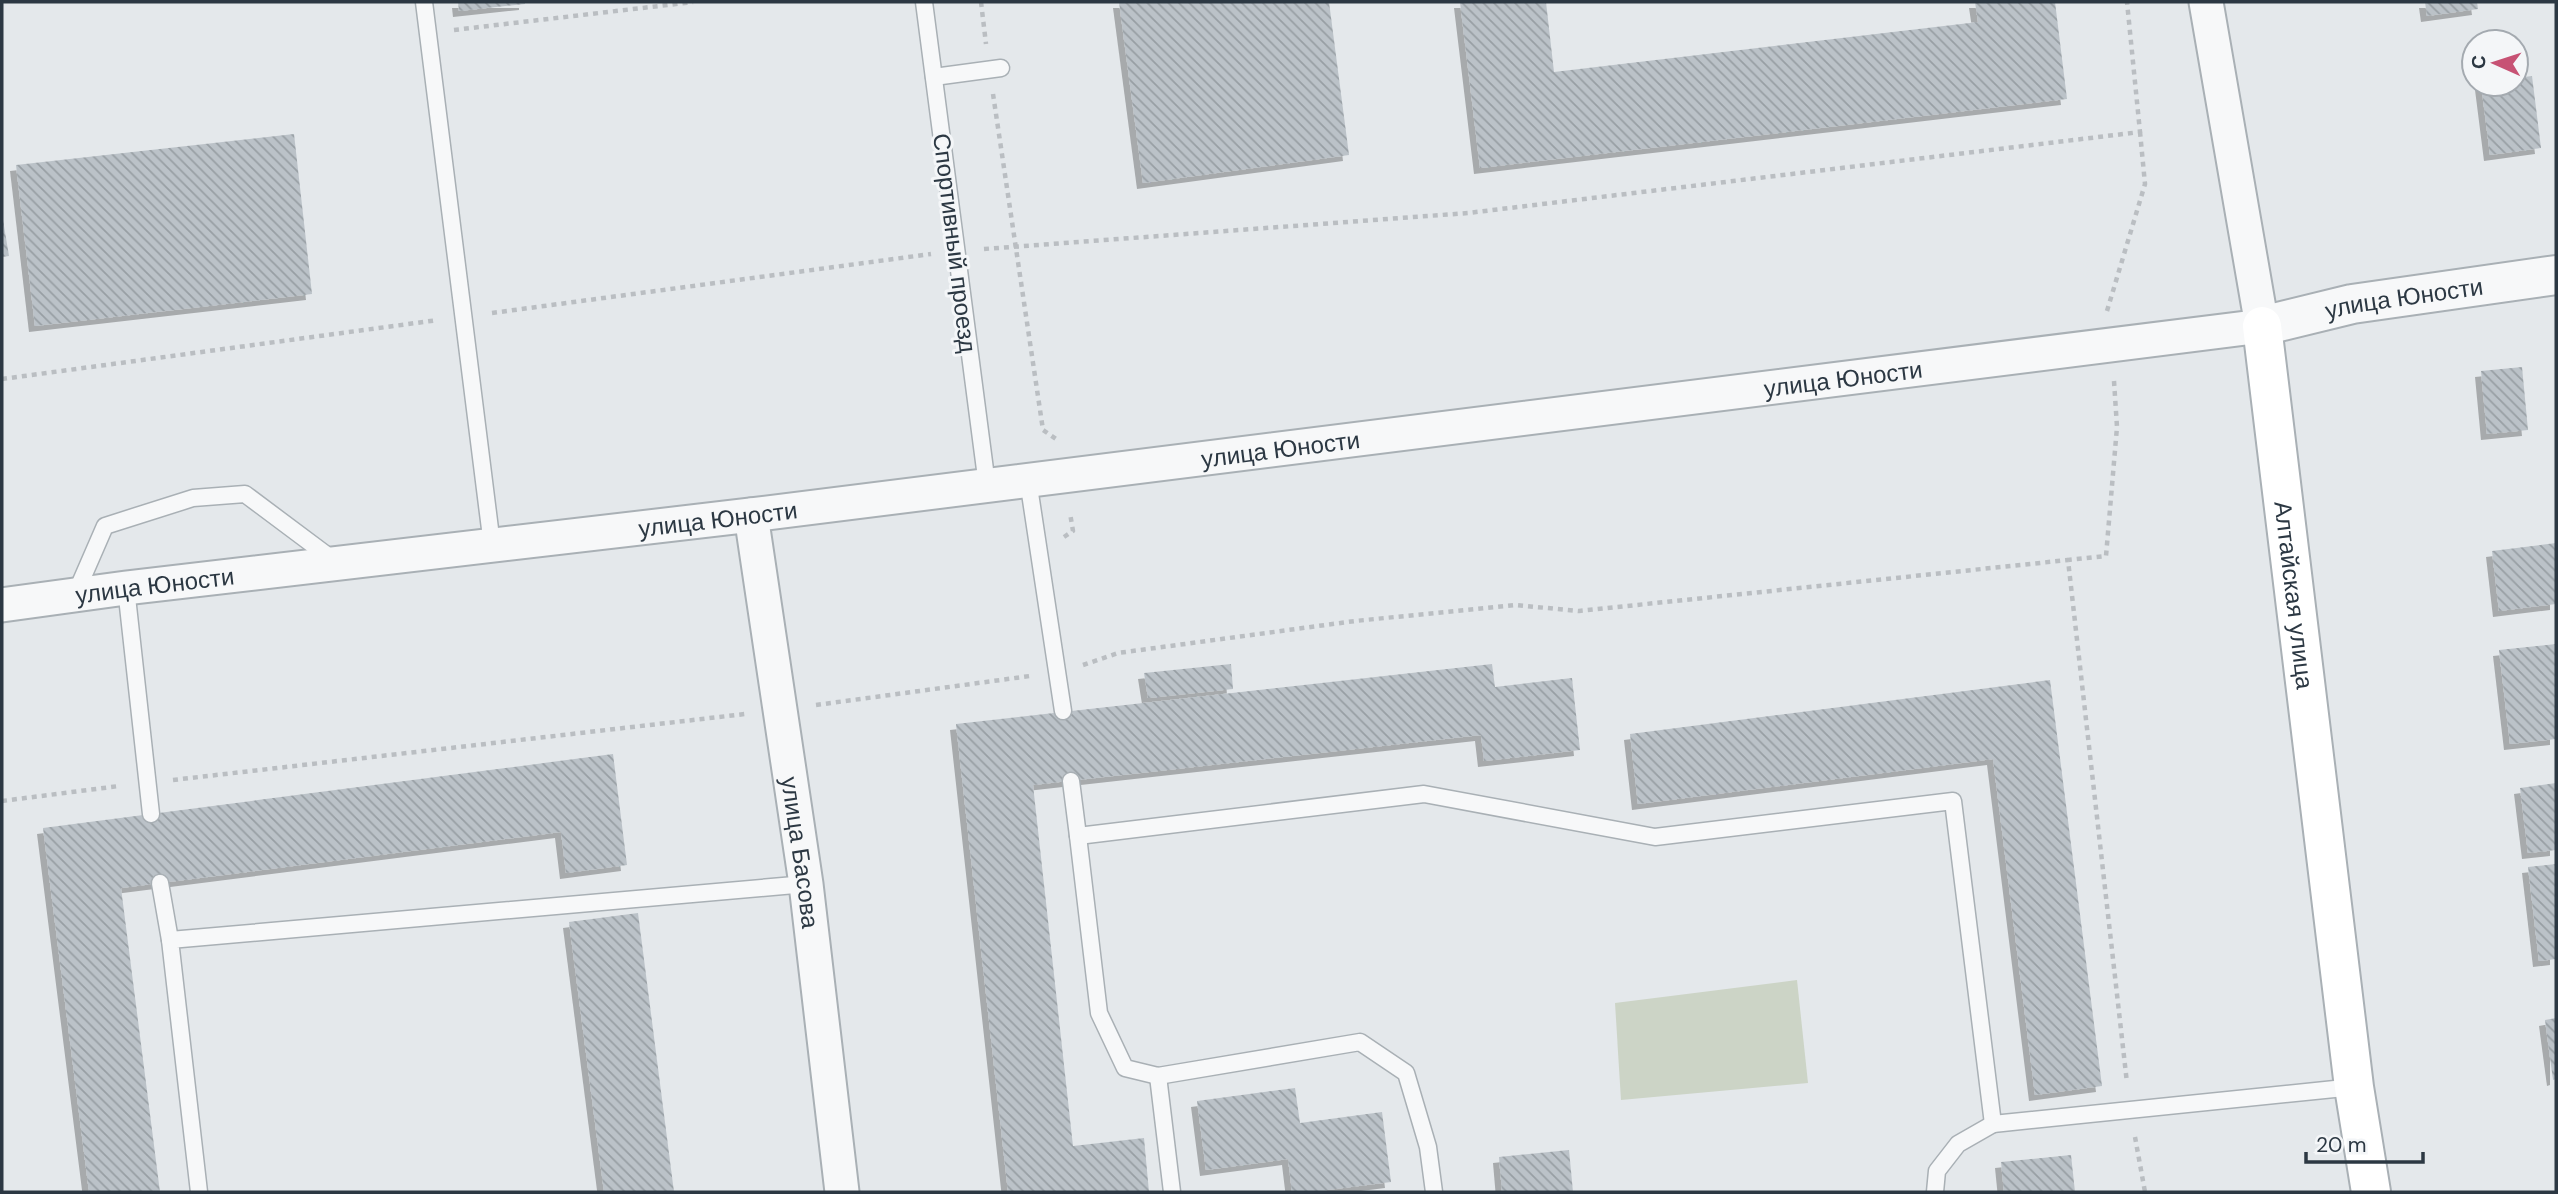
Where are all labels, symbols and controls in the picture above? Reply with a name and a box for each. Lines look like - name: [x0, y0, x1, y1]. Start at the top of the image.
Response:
- north arrow: [2460, 28, 2530, 98]
- text: С: [2466, 54, 2491, 70]
- street label: Спортивный проезд: [926, 131, 984, 355]
- street label: улица Юности: [2322, 270, 2485, 326]
- street label: улица Юности: [1762, 353, 1924, 404]
- street label: улица Юности: [1199, 423, 1362, 474]
- street label: улица Юности: [637, 494, 799, 544]
- street label: Алтайская улица: [2268, 499, 2321, 692]
- street label: улица Юности: [73, 560, 236, 610]
- street label: улица Басова: [775, 774, 827, 931]
- scale bar: [2306, 1120, 2423, 1164]
- text: 20 m: [2316, 1131, 2367, 1159]

